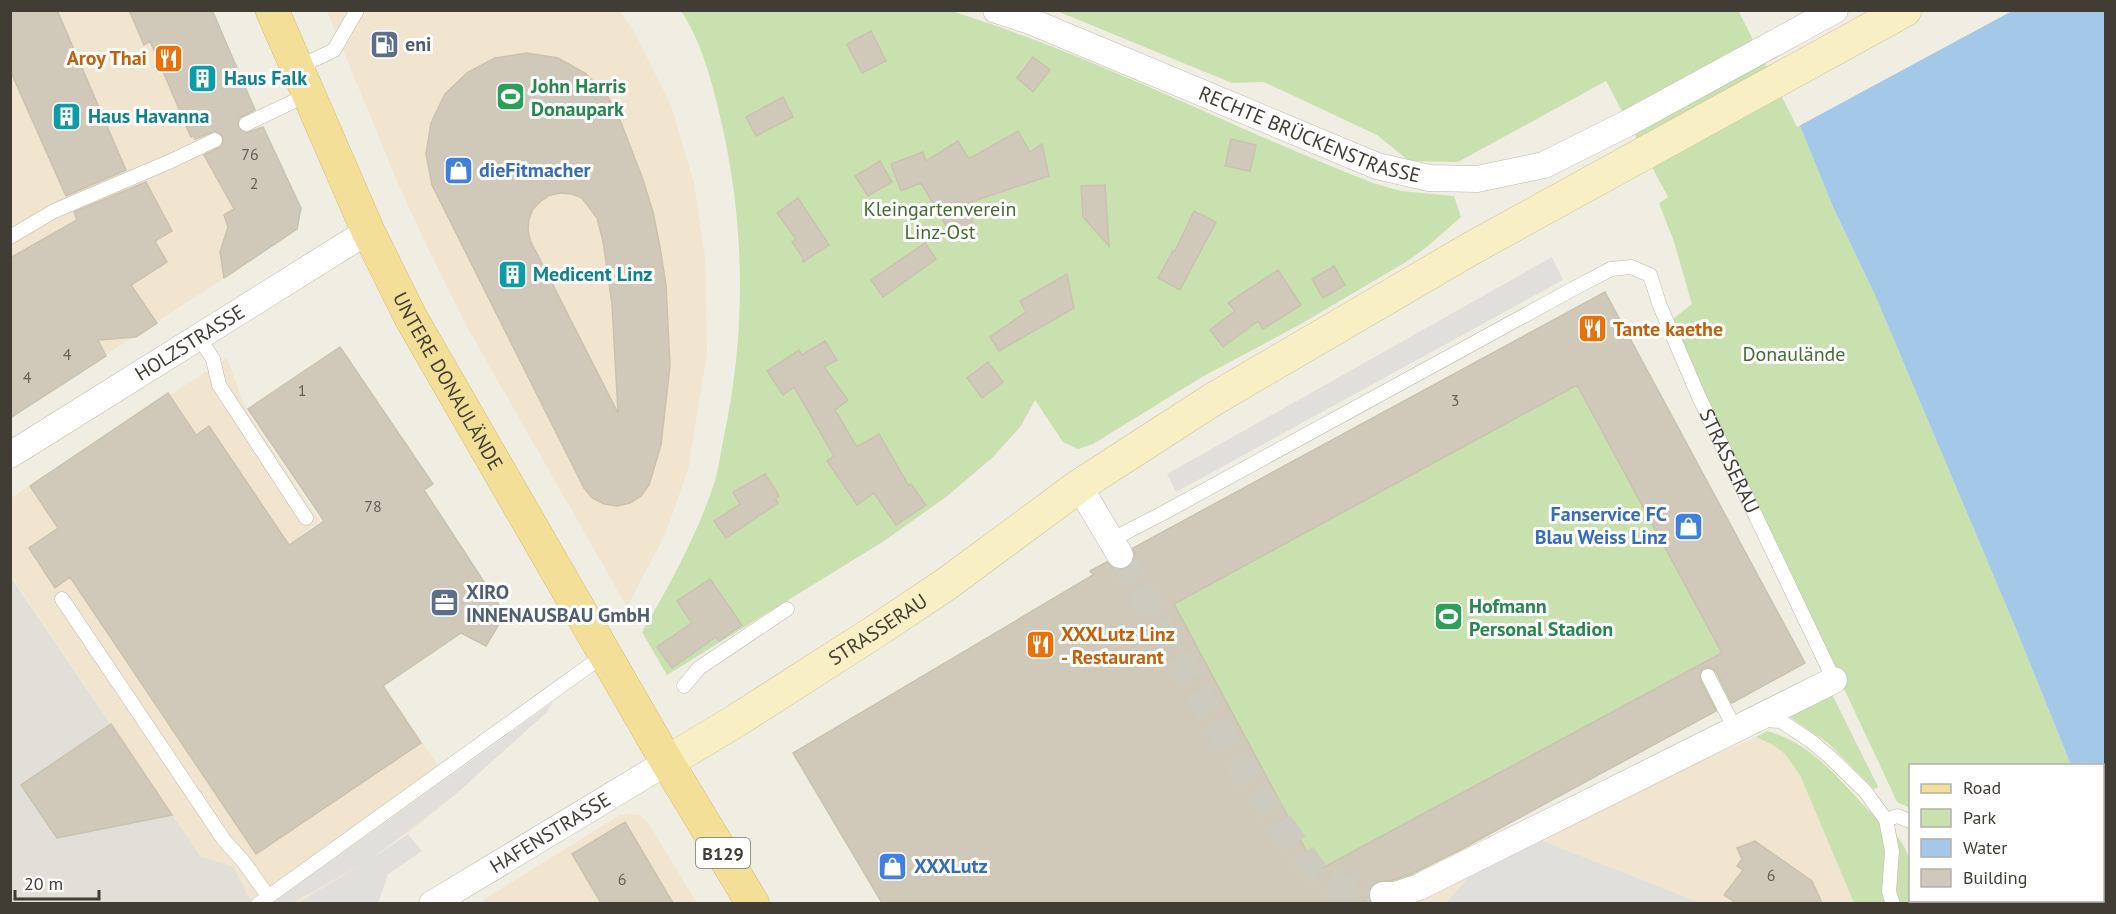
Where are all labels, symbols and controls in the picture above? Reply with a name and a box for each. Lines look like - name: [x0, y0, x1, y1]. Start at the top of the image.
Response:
- fuel station icon: eni: [368, 28, 400, 60]
- place label: eni: [405, 31, 431, 57]
- restaurant icon: Aroy Thai: [152, 42, 184, 74]
- place label: Aroy Thai: [67, 45, 147, 71]
- building icon: Haus Falk: [187, 62, 219, 94]
- place label: Haus Falk: [224, 65, 307, 91]
- place label: John Harris Donaupark: [530, 73, 626, 122]
- street label: RECHTE BRÜCKENSTRASSE: [1195, 80, 1423, 189]
- sports icon: John Harris Donaupark: [494, 81, 526, 113]
- building icon: Haus Havanna: [51, 100, 83, 132]
- place label: Haus Havanna: [88, 103, 209, 129]
- house number: 76: [241, 144, 259, 164]
- shop icon: dieFitmacher: [442, 154, 474, 186]
- place label: dieFitmacher: [479, 157, 591, 183]
- house number: 2: [250, 173, 258, 193]
- park label: Kleingartenverein Linz-Ost: [863, 196, 1017, 245]
- building icon: Medicent Linz: [496, 258, 528, 290]
- place label: Medicent Linz: [533, 261, 652, 287]
- street label: UNTERE DONAULÄNDE: [387, 288, 509, 475]
- street label: HOLZSTRASSE: [130, 298, 249, 387]
- restaurant icon: Tante kaethe: [1576, 313, 1608, 345]
- place label: Tante kaethe: [1613, 316, 1723, 342]
- park label: Donaulände: [1742, 341, 1846, 367]
- house number: 4: [63, 344, 72, 364]
- house number: 4: [23, 367, 32, 387]
- house number: 1: [298, 380, 306, 400]
- house number: 3: [1451, 390, 1459, 410]
- street label: STRASSERAU: [1694, 404, 1766, 518]
- house number: 78: [364, 496, 382, 516]
- place label: Fanservice FC Blau Weiss Linz: [1535, 501, 1667, 550]
- shop icon: Fanservice FC Blau Weiss Linz: [1672, 510, 1704, 542]
- place label: XIRO INNENAUSBAU GmbH: [466, 579, 650, 628]
- office icon: XIRO INNENAUSBAU GmbH: [429, 587, 461, 619]
- street label: STRASSERAU: [823, 588, 932, 671]
- place label: Hofmann Personal Stadion: [1469, 593, 1613, 642]
- sports icon: Hofmann Personal Stadion: [1432, 601, 1464, 633]
- place label: XXXLutz Linz - Restaurant: [1061, 621, 1175, 670]
- restaurant icon: XXXLutz Linz - Restaurant: [1024, 629, 1056, 661]
- legend: [1909, 764, 2104, 902]
- text: Road: [1963, 776, 2001, 799]
- street label: HAFENSTRASSE: [485, 786, 615, 879]
- text: Park: [1963, 806, 1996, 829]
- text: Water: [1963, 836, 2007, 859]
- road number: B129: [696, 838, 750, 868]
- shop icon: XXXLutz: [877, 850, 909, 882]
- place label: XXXLutz: [914, 853, 988, 879]
- scale bar: [15, 863, 99, 901]
- house number: 6: [1767, 865, 1775, 885]
- text: Building: [1963, 866, 2027, 889]
- house number: 6: [618, 869, 626, 889]
- text: 20 m: [24, 872, 63, 895]

